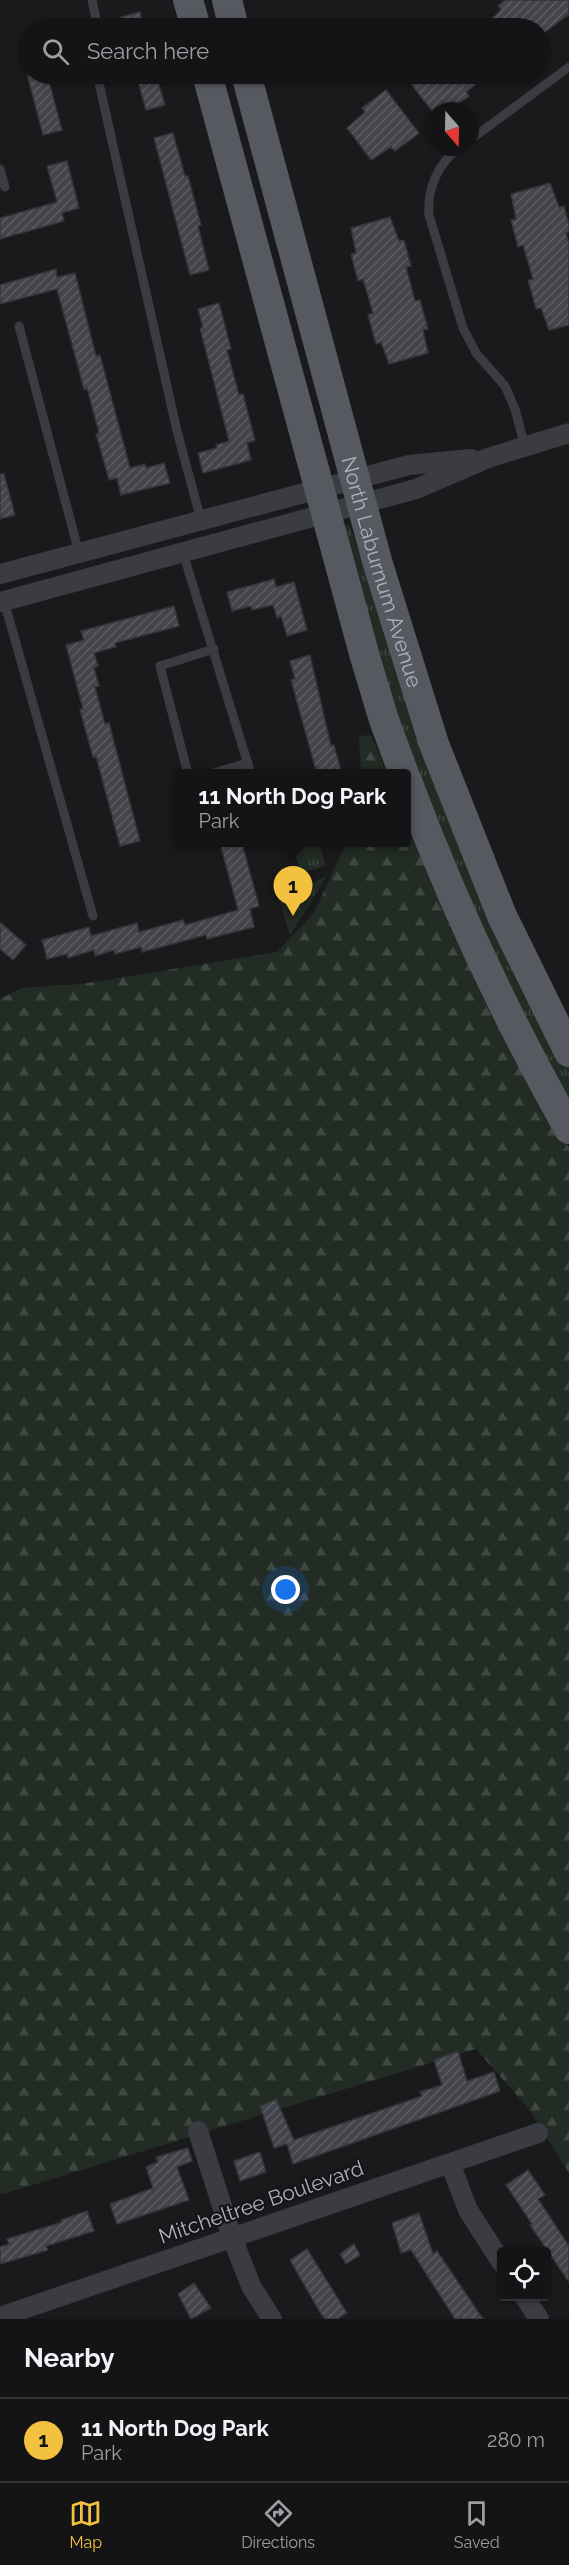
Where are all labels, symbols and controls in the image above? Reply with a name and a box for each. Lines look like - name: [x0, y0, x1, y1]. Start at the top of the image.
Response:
- search box: [18, 18, 551, 84]
- icon: search: [39, 35, 72, 68]
- text: Search here: [87, 38, 209, 64]
- north arrow: [425, 102, 479, 156]
- street label: North Laburnum Avenue: [337, 453, 428, 690]
- popup: [174, 769, 411, 847]
- text: 11 North Dog Park: [199, 783, 386, 809]
- text: Park: [199, 809, 239, 833]
- pin: 1: [274, 866, 312, 916]
- your location: [271, 1575, 300, 1604]
- street label: Mitcheltree Boulevard: [155, 2155, 367, 2249]
- map controls: [497, 2247, 551, 2301]
- button: locate: [497, 2247, 551, 2301]
- text: Nearby: [24, 2343, 114, 2373]
- text: 11 North Dog Park: [81, 2415, 269, 2441]
- text: 1: [39, 2428, 48, 2452]
- text: 280 m: [487, 2428, 545, 2452]
- text: Park: [81, 2441, 122, 2465]
- tab: Map: [69, 2497, 102, 2552]
- tab: Directions: [241, 2497, 315, 2552]
- tab: Saved: [454, 2497, 500, 2552]

